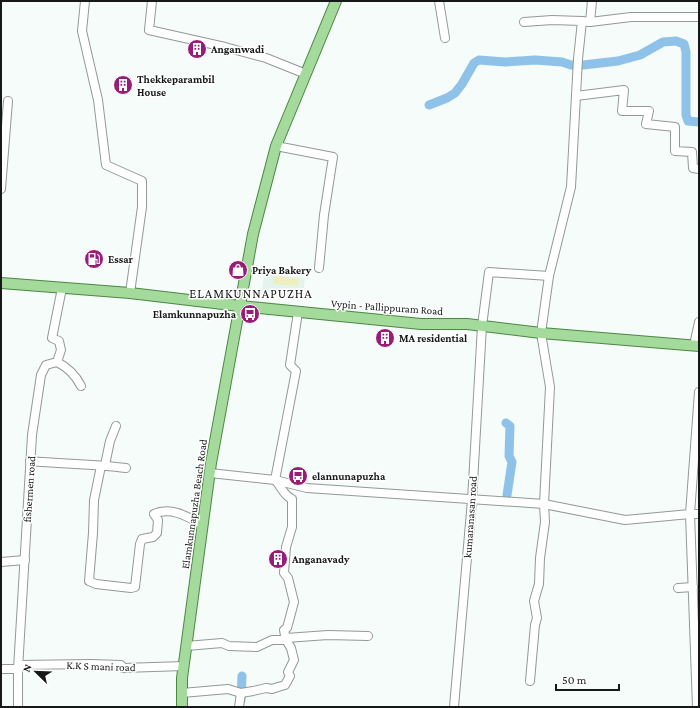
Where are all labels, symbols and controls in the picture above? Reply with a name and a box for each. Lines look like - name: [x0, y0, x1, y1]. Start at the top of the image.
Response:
- building icon: Anganwadi: [186, 38, 208, 60]
- place label: Anganwadi: [210, 43, 265, 55]
- place label: Thekkeparambil House: [137, 73, 215, 98]
- building icon: Thekkeparambil House: [112, 74, 134, 96]
- fuel station icon: Essar: [83, 248, 105, 270]
- place label: Essar: [108, 253, 134, 265]
- shop icon: Priya Bakery: [227, 259, 249, 281]
- place label: Priya Bakery: [252, 264, 312, 276]
- district label: ELAMKUNNAPUZHA: [189, 286, 313, 301]
- street label: Vypin - Pallippuram Road: [330, 297, 444, 318]
- bus stop icon: Elamkunnapuzha: [239, 303, 261, 325]
- place label: Elamkunnapuzha: [153, 308, 237, 320]
- building icon: MA residential: [374, 327, 396, 349]
- place label: MA residential: [399, 332, 468, 344]
- street label: Elamkunnapuzha Beach Road: [179, 438, 210, 570]
- street label: fishermen road: [21, 455, 37, 523]
- bus stop icon: elannunapuzha: [287, 465, 309, 487]
- place label: elannunapuzha: [312, 470, 386, 482]
- street label: kumaranasan road: [461, 475, 479, 558]
- building icon: Anganavady: [267, 548, 289, 570]
- place label: Anganavady: [291, 553, 350, 565]
- north arrow: [16, 652, 56, 692]
- street label: K.K S mani road: [66, 659, 136, 673]
- text: N: [20, 662, 34, 674]
- scale bar: [556, 666, 619, 692]
- text: 50 m: [562, 673, 587, 687]

